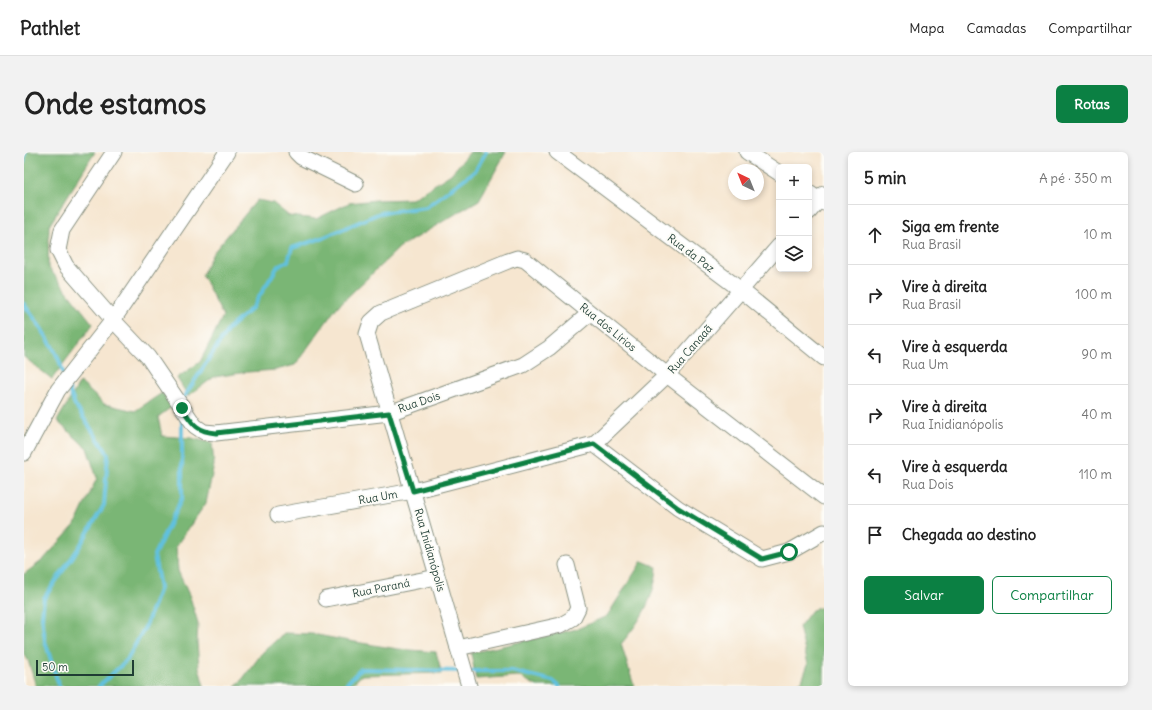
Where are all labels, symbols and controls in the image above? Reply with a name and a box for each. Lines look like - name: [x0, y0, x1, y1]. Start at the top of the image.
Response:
- text: Pathlet: [20, 16, 80, 40]
- text: Mapa: [909, 19, 944, 37]
- text: Camadas: [966, 19, 1026, 37]
- text: Compartilhar: [1048, 19, 1132, 37]
- button: Rotas: [1056, 85, 1128, 123]
- text: Onde estamos: [24, 86, 206, 122]
- north arrow: [728, 164, 764, 200]
- map controls: [776, 164, 812, 272]
- button: +: [776, 164, 812, 200]
- text: 5 min: [864, 167, 906, 189]
- text: A pé · 350 m: [1039, 170, 1112, 187]
- button: −: [776, 200, 812, 236]
- text: Siga em frente: [902, 217, 999, 236]
- icon: ahead: [864, 224, 886, 246]
- text: 10 m: [1084, 226, 1112, 243]
- street label: Rua da Paz: [665, 231, 717, 275]
- button: layers: [776, 236, 812, 272]
- text: Rua Brasil: [902, 236, 961, 253]
- text: Vire à direita: [902, 277, 987, 296]
- icon: right: [864, 284, 886, 306]
- text: 100 m: [1075, 286, 1112, 303]
- text: Rua Brasil: [902, 296, 961, 313]
- street label: Rua dos Lírios: [577, 300, 639, 354]
- street label: Rua Canaaã: [665, 321, 715, 377]
- text: Vire à esquerda: [902, 337, 1008, 356]
- icon: left: [864, 344, 886, 366]
- text: 90 m: [1081, 346, 1112, 363]
- text: Rua Um: [902, 356, 948, 373]
- street label: Rua Dois: [396, 388, 442, 416]
- text: Vire à direita: [902, 397, 987, 416]
- route end: [173, 399, 191, 417]
- icon: right: [864, 404, 886, 426]
- text: 40 m: [1081, 406, 1112, 423]
- text: Rua Inidianópolis: [902, 416, 1004, 433]
- text: Vire à esquerda: [902, 457, 1008, 476]
- icon: left: [864, 464, 886, 486]
- text: 110 m: [1079, 466, 1112, 483]
- text: Rua Dois: [902, 476, 954, 493]
- street label: Rua Um: [357, 487, 399, 507]
- street label: Rua Inidianópolis: [411, 507, 449, 593]
- icon: arrive: [864, 524, 886, 546]
- text: Chegada ao destino: [902, 525, 1036, 544]
- route start: [780, 543, 798, 561]
- street label: Rua Paraná: [351, 576, 411, 600]
- button: Salvar: [864, 576, 984, 614]
- button: Compartilhar: [992, 576, 1112, 614]
- scale bar: [36, 658, 134, 677]
- text: 50 m: [42, 660, 68, 674]

